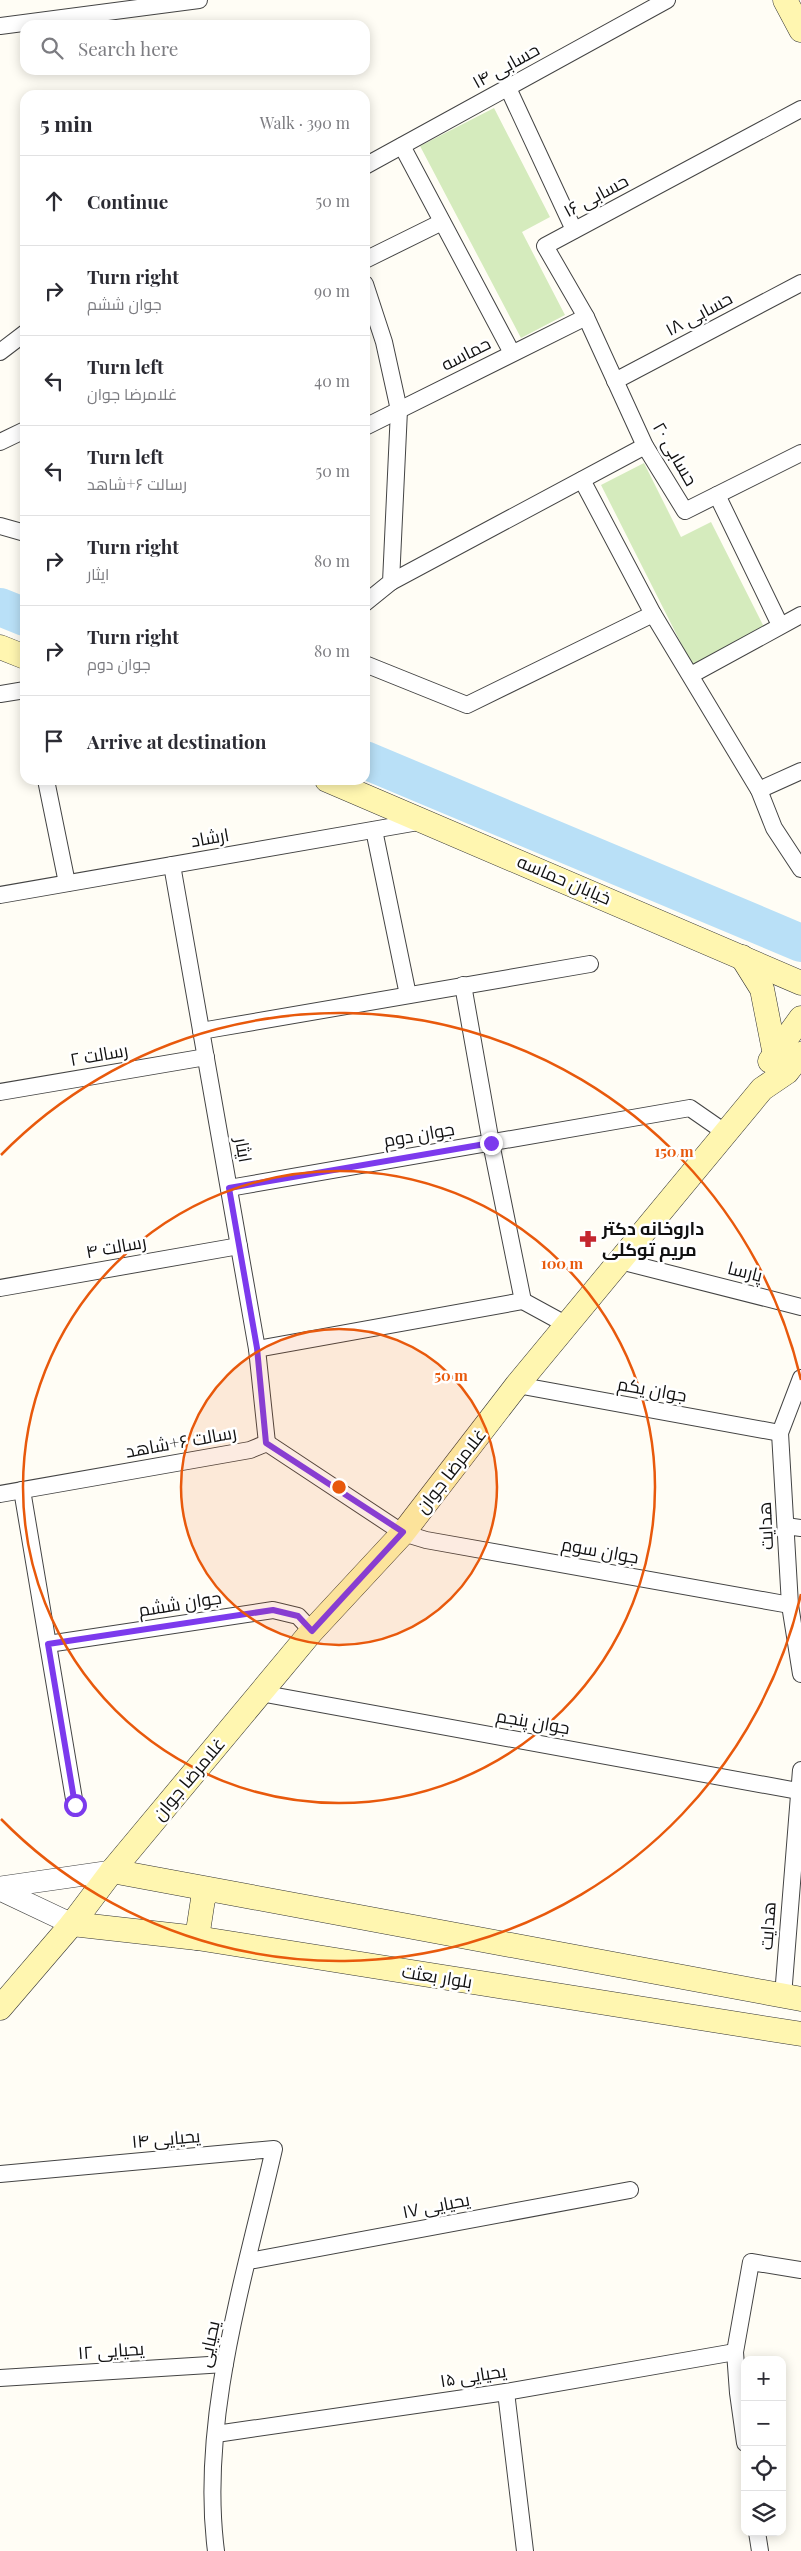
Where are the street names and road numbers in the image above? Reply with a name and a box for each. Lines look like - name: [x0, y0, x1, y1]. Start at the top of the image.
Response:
- street label: حسابی ۱۴: [468, 37, 543, 93]
- street label: حسابی ۱۶: [559, 168, 632, 222]
- street label: حسابی ۱۸: [661, 285, 736, 341]
- street label: حماسه: [437, 330, 494, 376]
- street label: حسابی ۲۰: [648, 417, 704, 490]
- street label: ارشاد: [189, 822, 231, 852]
- street label: خیابان حماسه: [514, 849, 615, 910]
- street label: رسالت ۲: [68, 1037, 130, 1071]
- street label: جوان دوم: [382, 1116, 456, 1153]
- street label: ایثار: [230, 1134, 258, 1164]
- street label: رسالت ۴: [84, 1229, 148, 1263]
- street label: پارسا: [725, 1255, 765, 1288]
- street label: جوان یکم: [615, 1371, 689, 1408]
- street label: رسالت ۶+شاهد: [123, 1419, 238, 1463]
- street label: غلامرضا جوان: [410, 1423, 491, 1518]
- street label: هدایت: [752, 1501, 778, 1551]
- street label: جوان سوم: [559, 1531, 641, 1570]
- street label: جوان ششم: [137, 1585, 223, 1622]
- street label: جوان پنجم: [494, 1703, 572, 1740]
- street label: غلامرضا جوان: [146, 1732, 230, 1825]
- street label: هدایت: [753, 1901, 781, 1951]
- street label: بلوار بعثت: [400, 1959, 474, 1993]
- street label: یحیایی ۱۴: [131, 2123, 202, 2153]
- street label: یحیایی ۱۷: [400, 2187, 472, 2223]
- street label: یحیایی: [191, 2318, 225, 2369]
- street label: یحیایی ۱۲: [77, 2336, 145, 2364]
- street label: یحیایی ۱۵: [438, 2358, 508, 2392]

